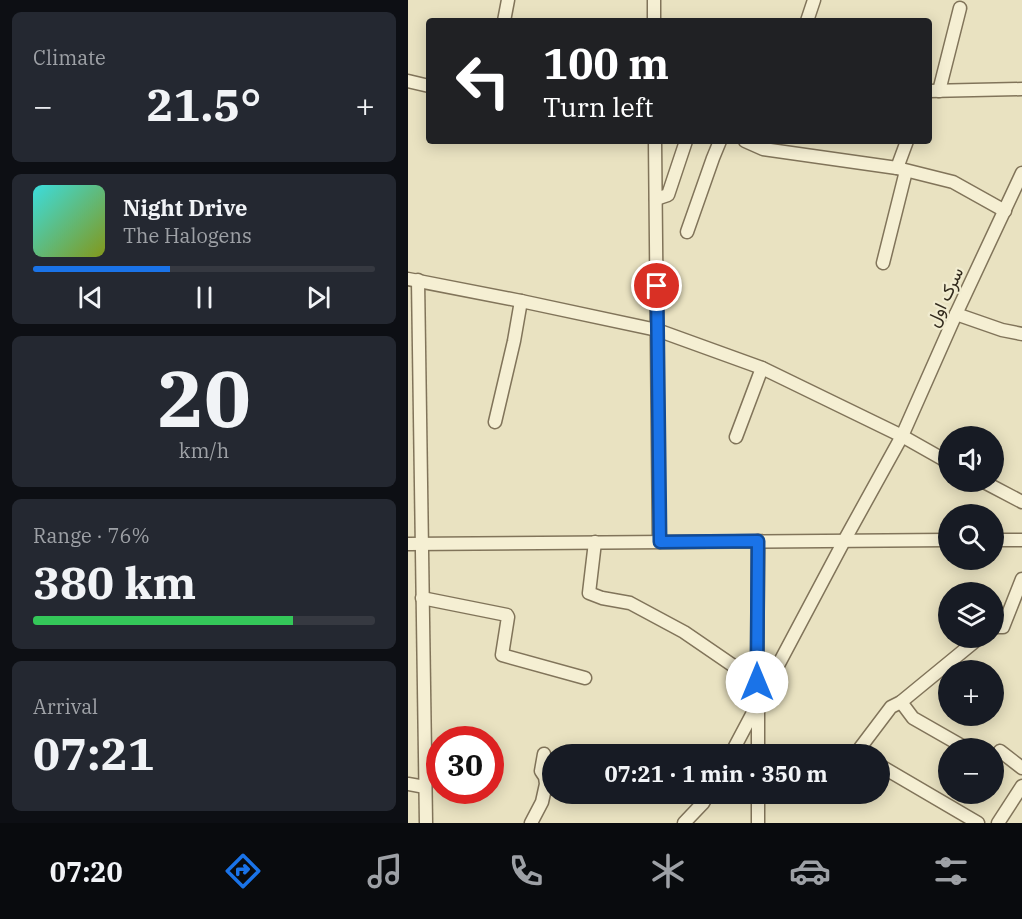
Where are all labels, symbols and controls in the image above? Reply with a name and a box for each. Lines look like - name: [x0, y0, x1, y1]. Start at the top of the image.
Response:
- text: 100 m: [543, 36, 669, 91]
- icon: left: [444, 42, 522, 120]
- text: Climate: [33, 44, 106, 71]
- text: 21.5°: [147, 75, 261, 133]
- text: −: [33, 84, 53, 127]
- text: +: [355, 84, 375, 127]
- text: Turn left: [543, 89, 654, 124]
- text: Night Drive: [123, 193, 248, 222]
- text: The Halogens: [123, 222, 252, 249]
- pin: [631, 260, 682, 311]
- street label: سرک اول: [921, 263, 968, 330]
- icon: arrive: [640, 269, 673, 302]
- icon: previous: [74, 281, 107, 314]
- icon: pause: [188, 281, 221, 314]
- icon: next: [302, 281, 335, 314]
- text: 20: [157, 347, 251, 448]
- map controls: [938, 426, 1004, 804]
- button: sound: [938, 426, 1004, 492]
- text: km/h: [179, 437, 229, 464]
- button: search: [938, 504, 1004, 570]
- text: Range · 76%: [33, 522, 150, 549]
- text: 380 km: [33, 553, 196, 611]
- button: layers: [938, 582, 1004, 648]
- position arrow: [725, 650, 789, 714]
- button: +: [938, 660, 1004, 726]
- text: Arrival: [33, 693, 98, 720]
- text: 07:21: [33, 724, 155, 782]
- speed limit sign: 30: [426, 726, 504, 804]
- button: −: [938, 738, 1004, 804]
- text: 07:21 · 1 min · 350 m: [604, 759, 828, 788]
- icon: directions: [222, 850, 264, 892]
- icon: music: [364, 850, 406, 892]
- icon: phone: [505, 850, 547, 892]
- icon: climate: [647, 850, 689, 892]
- icon: car: [789, 850, 831, 892]
- icon: filters: [930, 850, 972, 892]
- text: 07:20: [50, 854, 123, 889]

